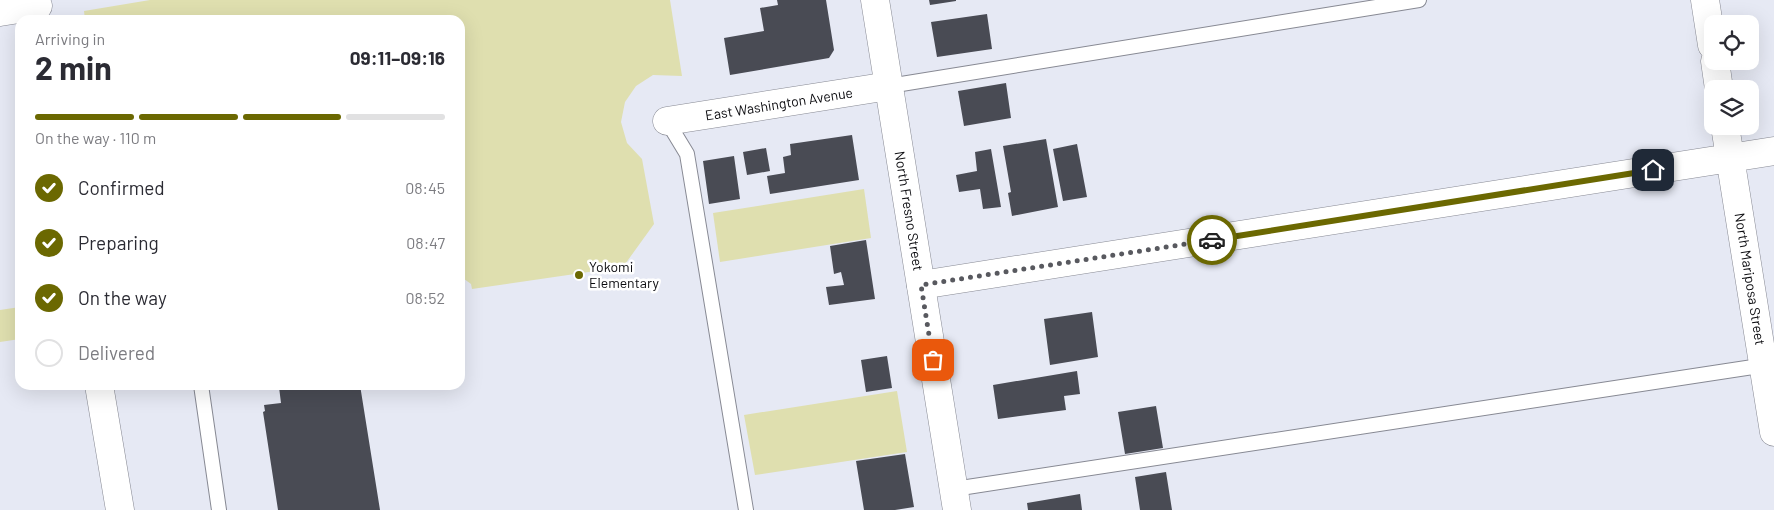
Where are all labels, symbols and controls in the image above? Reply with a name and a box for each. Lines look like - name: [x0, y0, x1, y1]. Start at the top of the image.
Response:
- map controls: [1704, 15, 1759, 135]
- button: locate: [1704, 15, 1759, 70]
- text: Arriving in: [35, 29, 105, 48]
- text: 09:11–09:16: [350, 46, 445, 69]
- text: 2 min: [35, 48, 112, 86]
- button: layers: [1704, 80, 1759, 135]
- street label: East Washington Avenue: [704, 83, 854, 124]
- text: On the way · 110 m: [35, 128, 156, 147]
- pin: [1632, 149, 1674, 191]
- street label: North Fresno Street: [892, 150, 927, 272]
- icon: home: [1639, 156, 1667, 184]
- icon: check: [35, 174, 63, 202]
- text: Confirmed: [78, 176, 165, 199]
- text: 08:45: [405, 178, 445, 197]
- street label: North Mariposa Street: [1732, 212, 1769, 346]
- courier: [1187, 215, 1237, 265]
- icon: car: [1198, 226, 1226, 254]
- icon: check: [35, 229, 63, 257]
- text: Preparing: [78, 231, 159, 254]
- text: 08:47: [406, 233, 445, 252]
- place label: Yokomi Elementary: [589, 258, 659, 291]
- marker: Yokomi Elementary: [573, 269, 585, 281]
- icon: check: [35, 284, 63, 312]
- text: On the way: [78, 286, 167, 309]
- text: 08:52: [405, 288, 445, 307]
- pin: [912, 339, 954, 381]
- text: Delivered: [78, 341, 155, 364]
- icon: bag: [919, 346, 947, 374]

